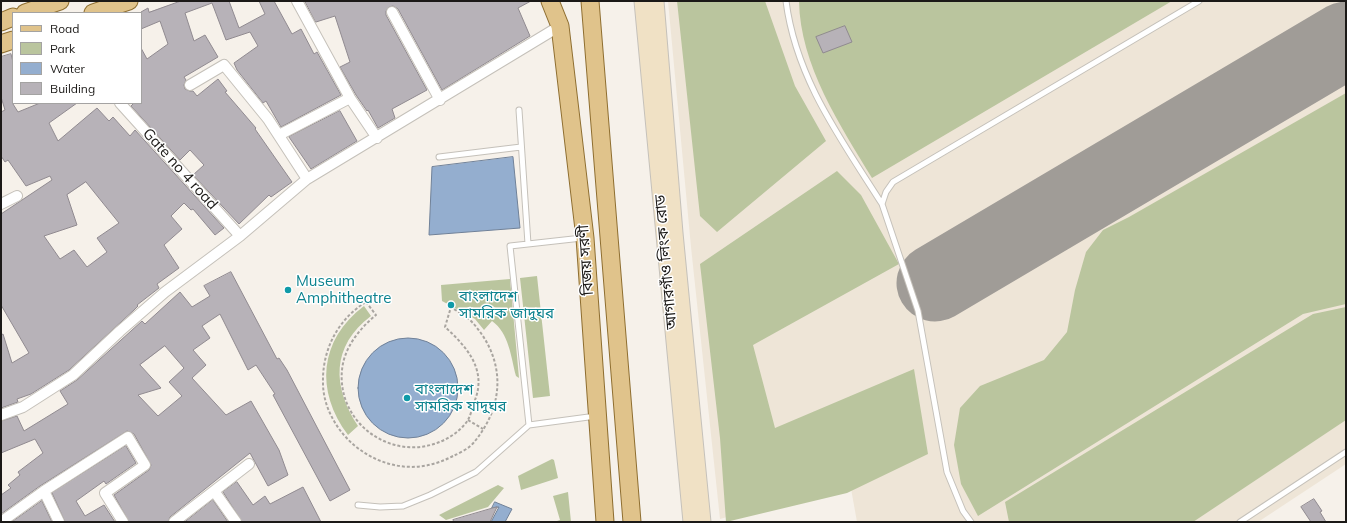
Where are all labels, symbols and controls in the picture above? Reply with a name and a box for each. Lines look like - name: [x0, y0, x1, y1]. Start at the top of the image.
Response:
- legend: [12, 12, 142, 104]
- text: Road: [50, 21, 79, 36]
- text: Park: [50, 41, 75, 56]
- text: Water: [50, 61, 85, 76]
- text: Building: [50, 81, 95, 96]
- street label: Gate no 4 road: [139, 125, 221, 213]
- street label: আগারগাঁও লিংক রোড: [651, 194, 681, 330]
- street label: বিজয় সরণী: [575, 224, 597, 296]
- place label: Museum Amphitheatre: [296, 272, 392, 307]
- marker: Museum Amphitheatre: [283, 285, 293, 295]
- place label: বাংলাদেশ সামরিক জাদুঘর: [459, 287, 554, 322]
- marker: বাংলাদেশ সামরিক জাদুঘর: [446, 300, 456, 310]
- place label: বাংলাদেশ সামরিক যাদুঘর: [415, 380, 506, 415]
- marker: বাংলাদেশ সামরিক যাদুঘর: [402, 393, 412, 403]

